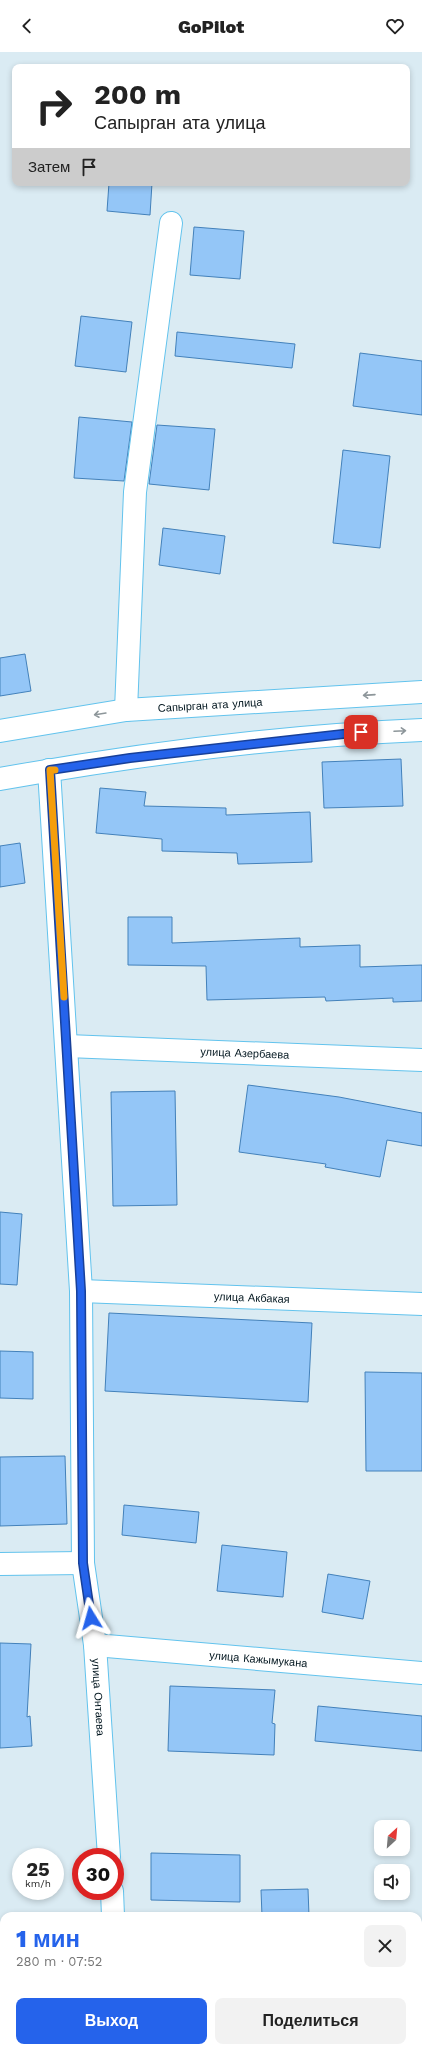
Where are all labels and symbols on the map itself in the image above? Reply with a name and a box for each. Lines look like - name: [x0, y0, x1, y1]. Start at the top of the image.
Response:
- one-way arrow: [363, 691, 376, 699]
- street label: Сапырган ата улица: [157, 695, 264, 715]
- one-way arrow: [94, 710, 107, 718]
- pin: [344, 715, 378, 749]
- one-way arrow: [393, 727, 406, 734]
- street label: улица Азербаева: [200, 1045, 290, 1061]
- street label: улица Акбакая: [214, 1290, 290, 1305]
- position arrow: [70, 1597, 112, 1639]
- street label: улица Кажымукана: [209, 1648, 309, 1670]
- street label: улица Онтаева: [89, 1658, 108, 1737]
- north arrow: [374, 1820, 410, 1856]
- speed limit sign: 30: [72, 1848, 124, 1900]

